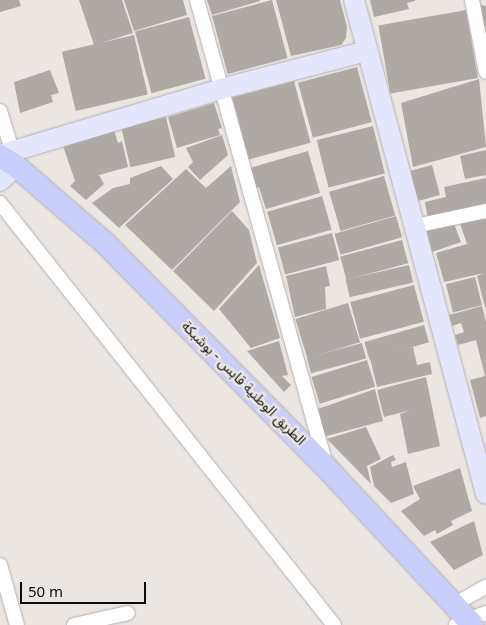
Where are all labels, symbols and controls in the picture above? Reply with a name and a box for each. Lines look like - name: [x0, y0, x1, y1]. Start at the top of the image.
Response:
- street label: الطريق الوطنية قابس - بوشبكة: [179, 318, 309, 448]
- scale bar: [22, 572, 149, 604]
- text: 50 m: [28, 581, 63, 601]

